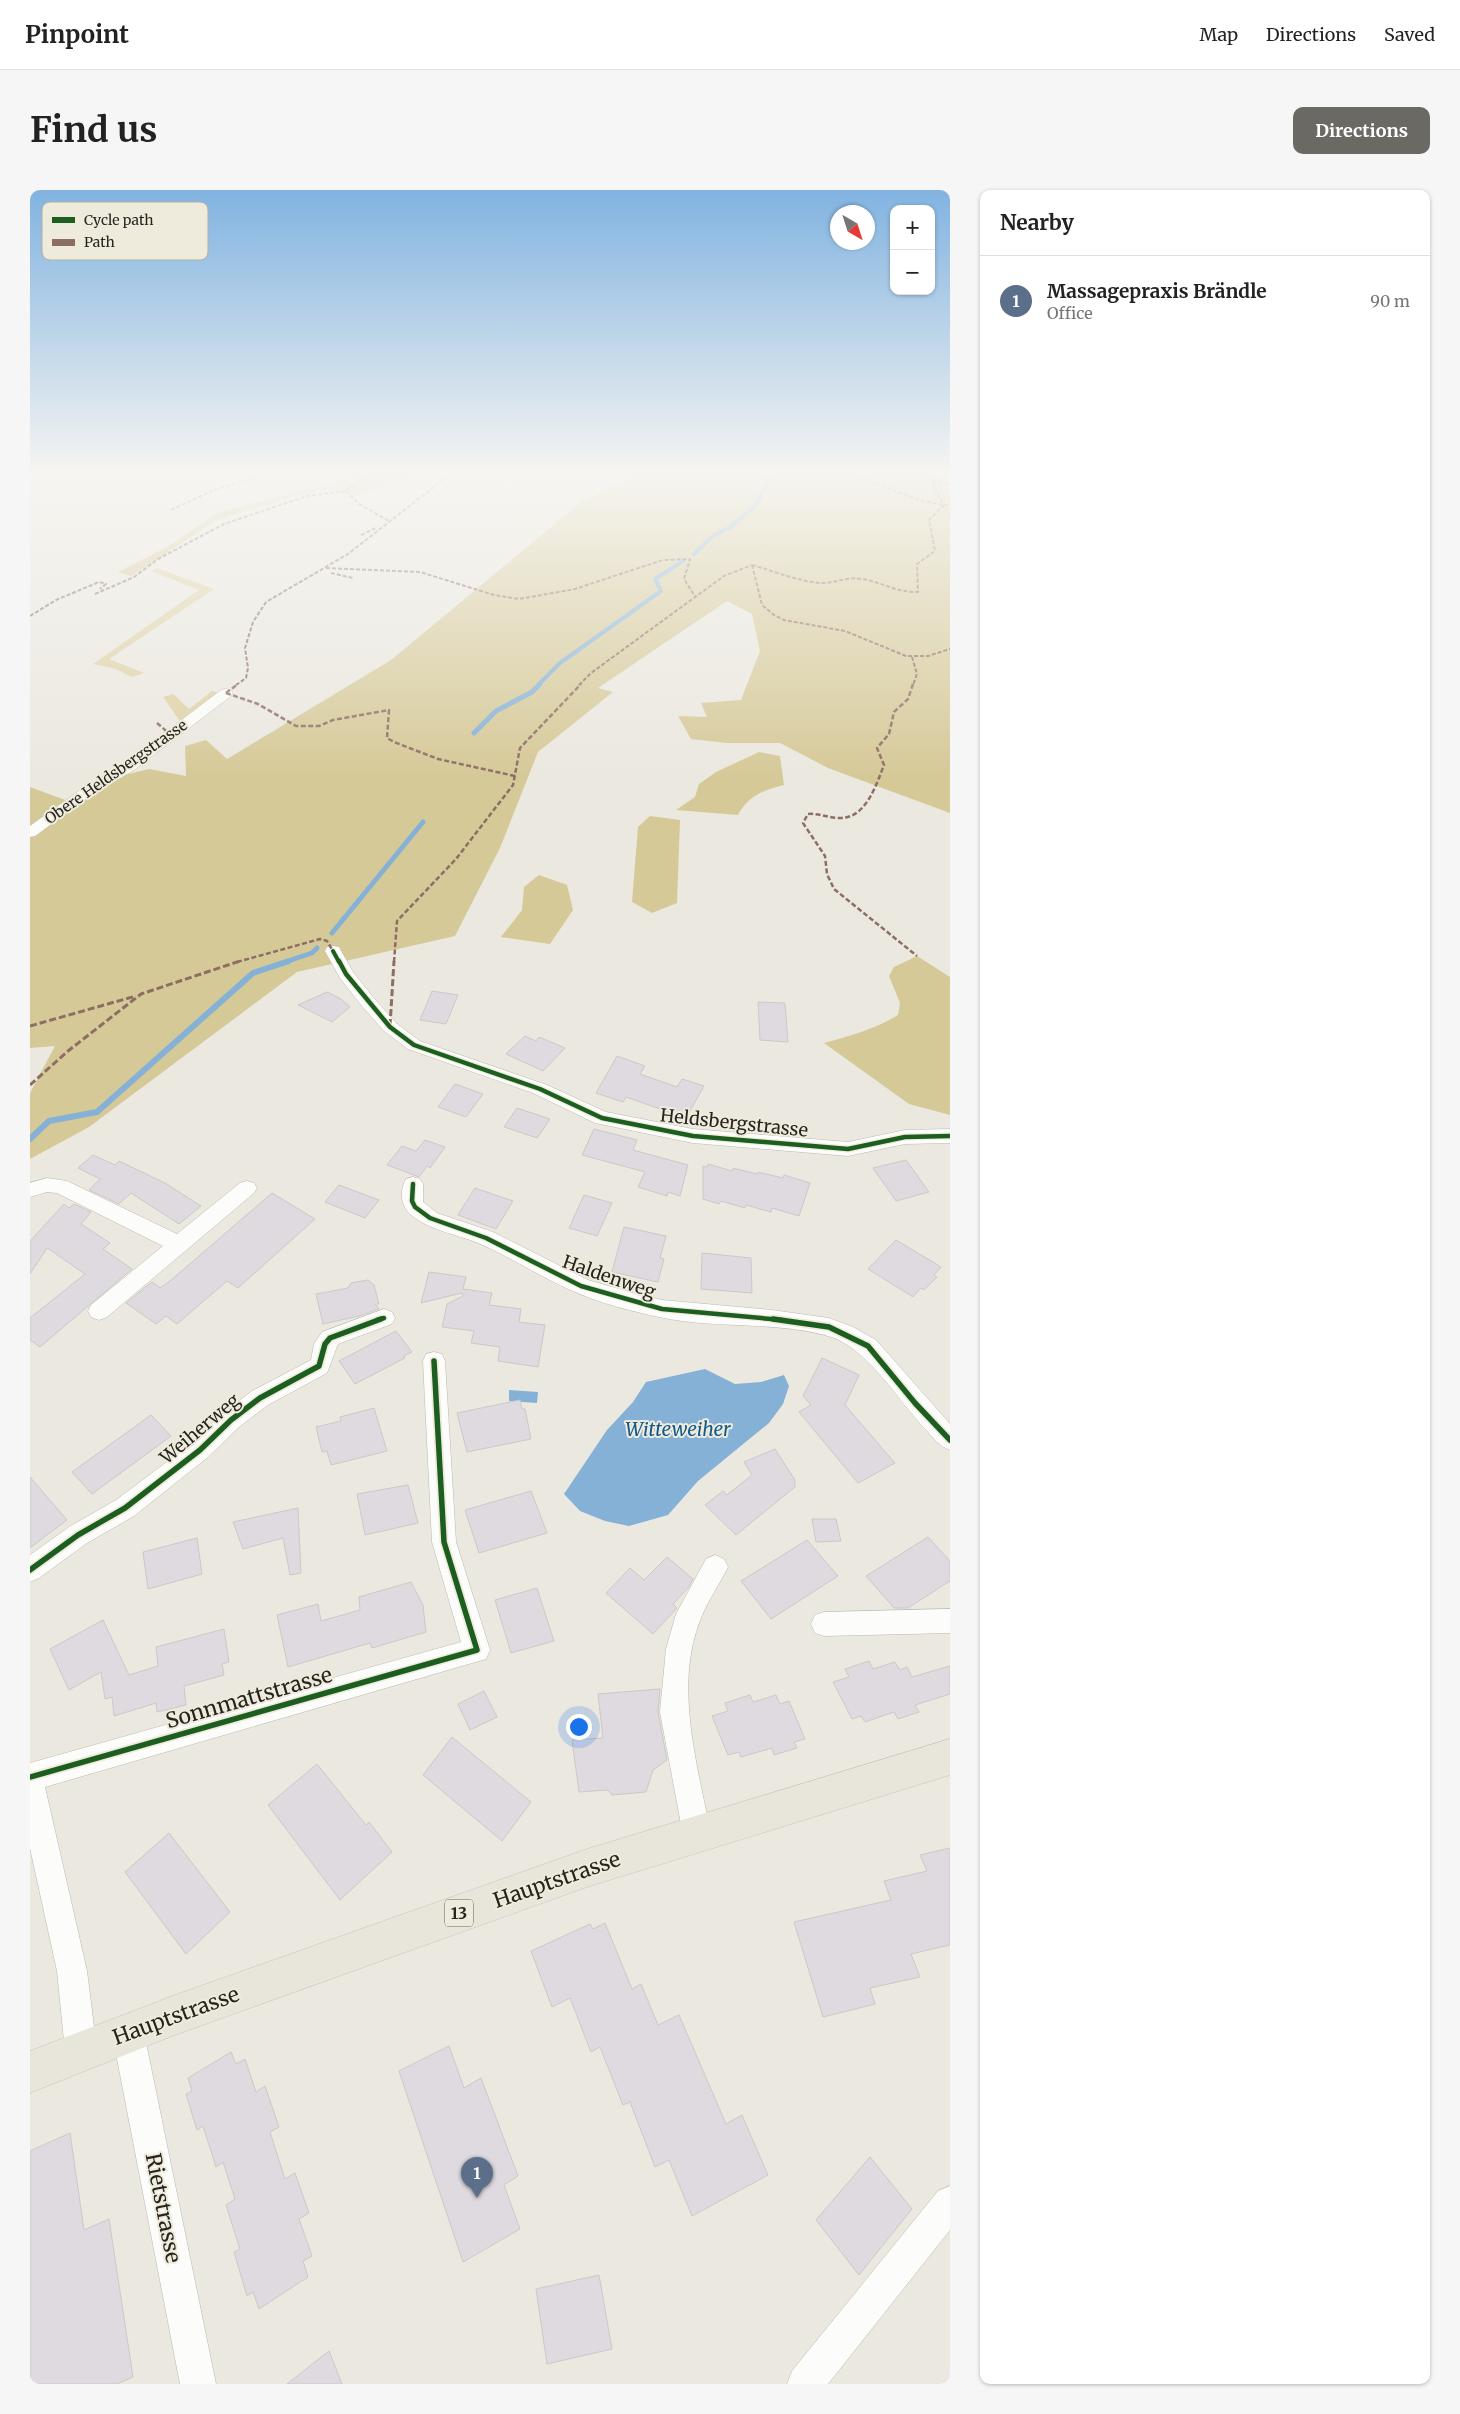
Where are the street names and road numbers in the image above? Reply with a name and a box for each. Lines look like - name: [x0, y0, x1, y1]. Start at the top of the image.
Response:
- street label: Obere Heldsbergstrasse: [41, 715, 191, 828]
- street label: Heldsbergstrasse: [659, 1103, 809, 1142]
- street label: Haldenweg: [560, 1250, 659, 1303]
- street label: Weiherweg: [154, 1388, 245, 1469]
- street label: Sonnmattstrasse: [162, 1661, 335, 1734]
- street label: Hauptstrasse: [490, 1845, 624, 1914]
- road number: 13: [445, 1900, 473, 1926]
- street label: Hauptstrasse: [109, 1980, 243, 2051]
- street label: Rietstrasse: [140, 2151, 187, 2265]

